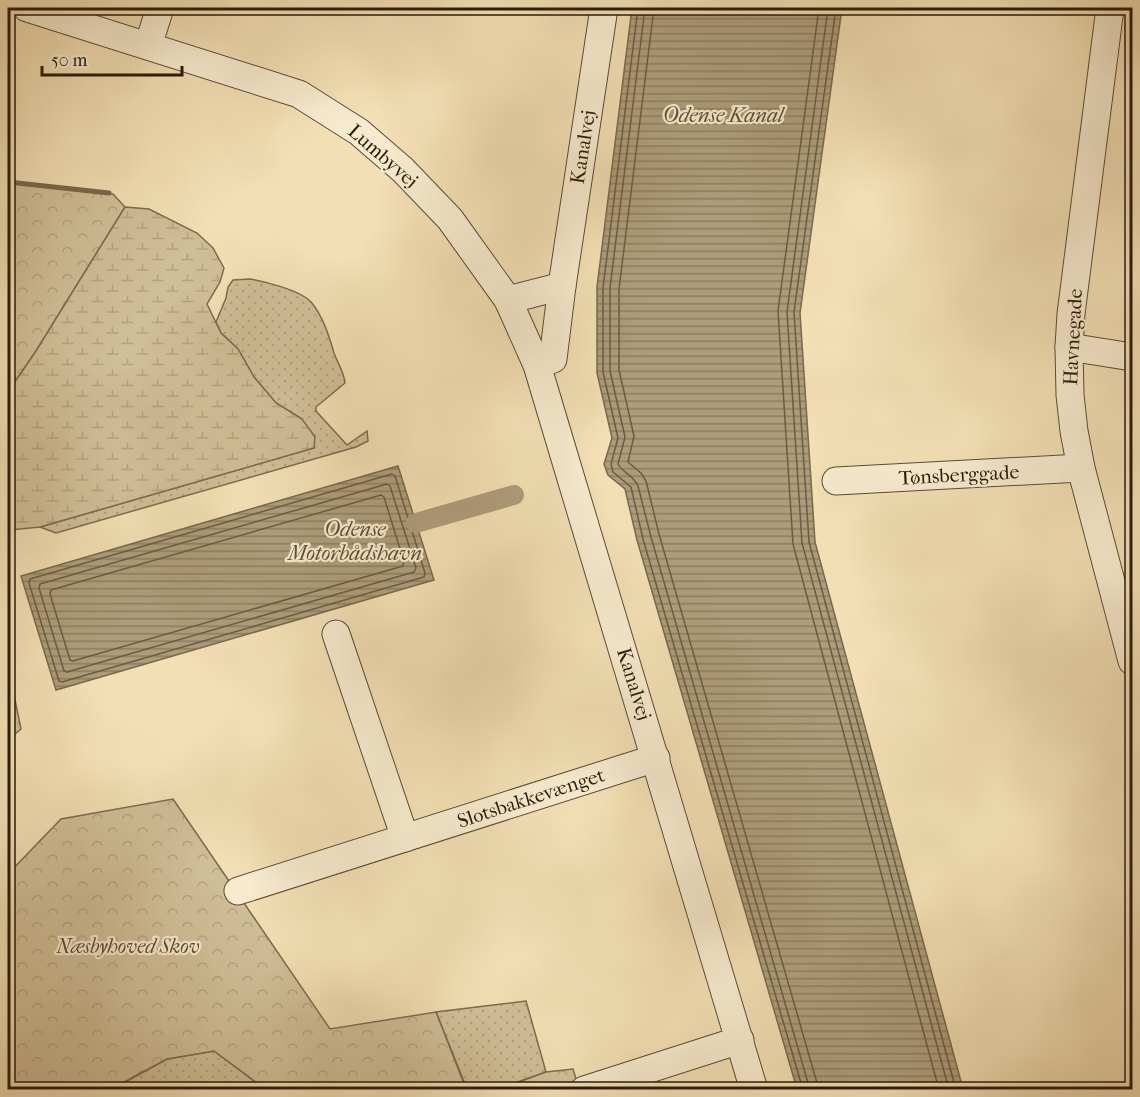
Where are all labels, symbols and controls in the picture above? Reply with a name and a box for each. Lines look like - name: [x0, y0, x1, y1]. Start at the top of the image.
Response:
- scale bar: [42, 39, 182, 77]
- text: 50 m: [51, 50, 88, 71]
- water label: Odense Kanal: [663, 103, 786, 127]
- street label: Kanalvej: [566, 108, 600, 186]
- street label: Lumbyvej: [343, 119, 423, 193]
- street label: Havnegade: [1059, 288, 1087, 386]
- street label: Tønsberggade: [898, 460, 1020, 490]
- water label: Odense Motorbådshavn: [286, 517, 422, 565]
- street label: Kanalvej: [612, 645, 656, 723]
- street label: Slotsbakkevænget: [454, 763, 608, 833]
- park label: Næsbyhoved Skov: [55, 935, 200, 958]

